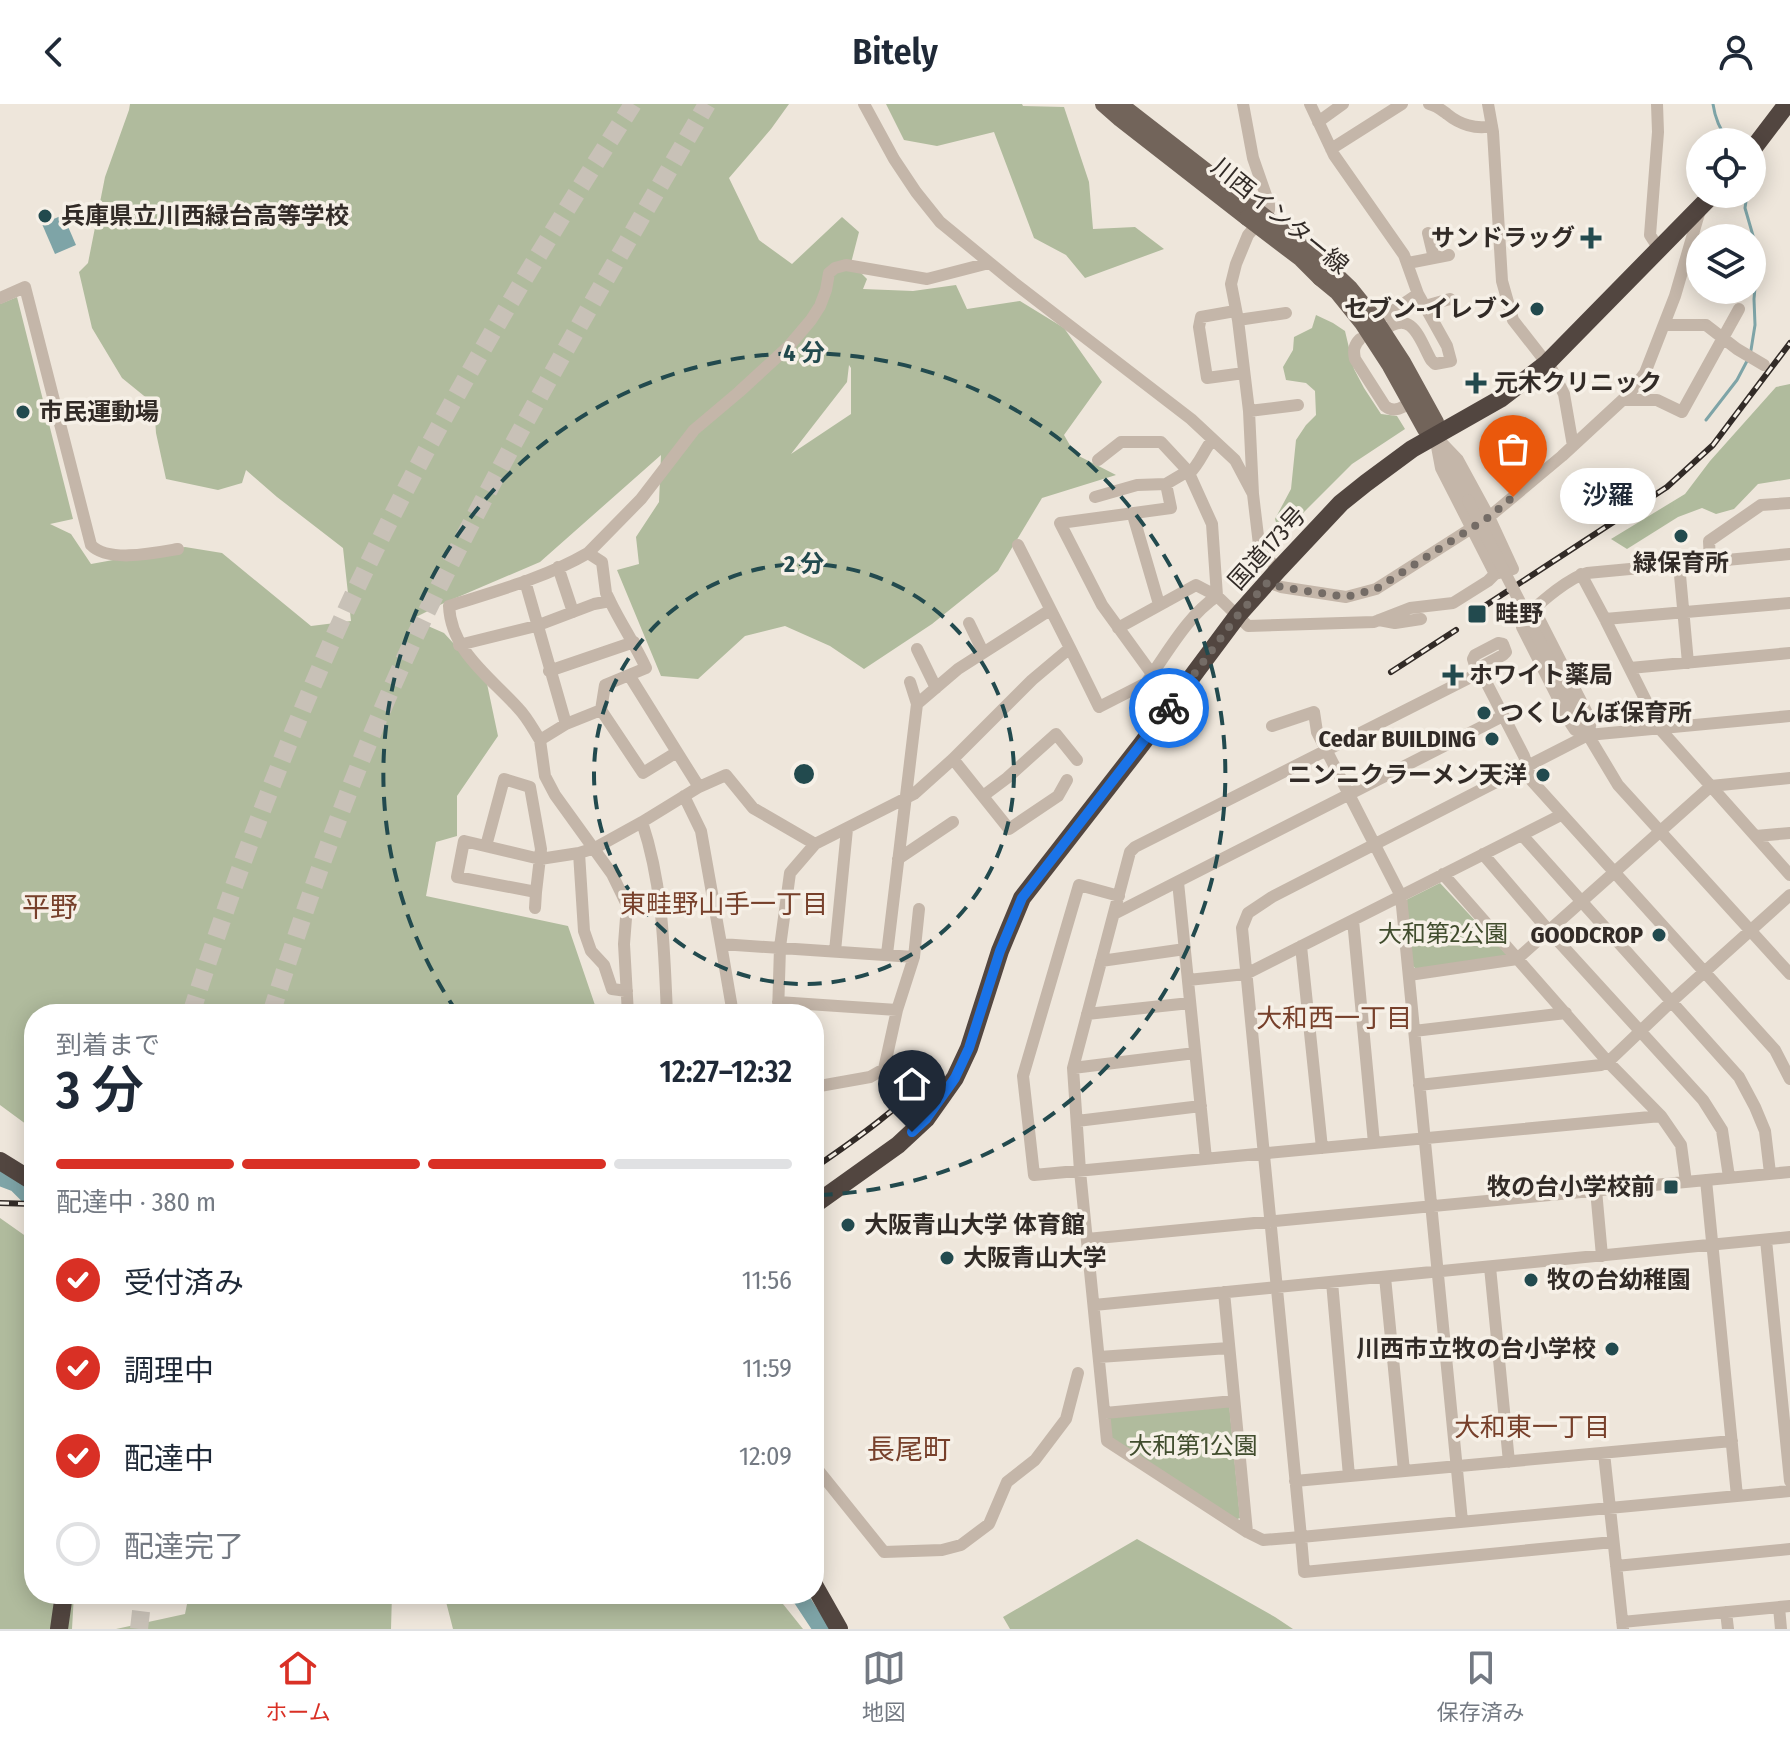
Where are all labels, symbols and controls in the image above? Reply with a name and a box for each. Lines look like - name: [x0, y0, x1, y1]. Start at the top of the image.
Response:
- icon: back: [32, 30, 76, 74]
- text: Bitely: [852, 30, 938, 74]
- icon: person: [1714, 30, 1758, 74]
- map controls: [1686, 128, 1766, 304]
- button: locate: [1686, 128, 1766, 208]
- street label: 川西インター線: [1206, 152, 1354, 280]
- place label: 兵庫県立川西緑台高等学校: [61, 202, 349, 230]
- marker: 兵庫県立川西緑台高等学校: [36, 207, 54, 225]
- place label: サンドラッグ: [1431, 224, 1575, 252]
- button: layers: [1686, 224, 1766, 304]
- marker: サンドラッグ: [1582, 229, 1600, 247]
- place label: セブン-イレブン: [1344, 295, 1521, 323]
- marker: セブン-イレブン: [1528, 300, 1546, 318]
- text: 4 分: [783, 339, 825, 367]
- place label: 元木クリニック: [1494, 369, 1662, 397]
- marker: 元木クリニック: [1465, 372, 1487, 394]
- place label: 市民運動場: [39, 398, 159, 426]
- marker: 市民運動場: [14, 403, 32, 421]
- pin: [1479, 415, 1547, 497]
- icon: bag: [1491, 427, 1535, 471]
- callout: 沙羅: [1561, 469, 1657, 525]
- text: 沙羅: [1582, 480, 1634, 511]
- street label: 国道173号: [1223, 501, 1311, 595]
- marker: 緑保育所: [1672, 527, 1690, 545]
- place label: 緑保育所: [1633, 549, 1729, 577]
- text: 2 分: [783, 550, 824, 578]
- place label: 畦野: [1495, 600, 1543, 628]
- marker: 畦野: [1466, 603, 1488, 625]
- place label: ホワイト薬局: [1469, 661, 1613, 689]
- marker: ホワイト薬局: [1444, 666, 1462, 684]
- courier: [1129, 668, 1209, 748]
- icon: bike: [1147, 686, 1191, 730]
- place label: つくしんぼ保育所: [1500, 699, 1692, 727]
- marker: つくしんぼ保育所: [1475, 704, 1493, 722]
- place label: Cedar BUILDING: [1319, 725, 1476, 753]
- marker: Cedar BUILDING: [1483, 730, 1501, 748]
- centre of rings: [790, 760, 818, 788]
- place label: ニンニクラーメン天洋: [1288, 761, 1527, 789]
- marker: ニンニクラーメン天洋: [1534, 766, 1552, 784]
- district label: 東畦野山手一丁目: [620, 889, 828, 920]
- district label: 平野: [22, 891, 78, 924]
- park label: 大和第2公園: [1378, 920, 1508, 948]
- place label: GOODCROP: [1530, 921, 1643, 949]
- marker: GOODCROP: [1650, 926, 1668, 944]
- district label: 大和西一丁目: [1256, 1003, 1412, 1034]
- text: 到着まで: [56, 1030, 160, 1061]
- pin: [878, 1050, 946, 1132]
- text: 12:27–12:32: [660, 1054, 792, 1090]
- text: 3 分: [56, 1059, 144, 1122]
- icon: home: [890, 1062, 934, 1106]
- place label: 牧の台小学校前: [1487, 1173, 1655, 1201]
- marker: 牧の台小学校前: [1662, 1178, 1680, 1196]
- text: 配達中 · 380 m: [56, 1187, 216, 1218]
- place label: 大阪青山大学 体育館: [864, 1211, 1085, 1239]
- marker: 大阪青山大学 体育館: [839, 1216, 857, 1234]
- place label: 大阪青山大学: [963, 1244, 1107, 1272]
- marker: 大阪青山大学: [938, 1249, 956, 1267]
- icon: check: [56, 1258, 100, 1302]
- text: 受付済み: [124, 1265, 244, 1301]
- text: 11:56: [742, 1265, 792, 1296]
- place label: 牧の台幼稚園: [1547, 1266, 1691, 1294]
- marker: 牧の台幼稚園: [1522, 1271, 1540, 1289]
- place label: 川西市立牧の台小学校: [1356, 1335, 1596, 1363]
- marker: 川西市立牧の台小学校: [1603, 1340, 1621, 1358]
- icon: check: [56, 1346, 100, 1390]
- text: 調理中: [124, 1353, 214, 1389]
- text: 11:59: [742, 1353, 792, 1384]
- district label: 大和東一丁目: [1454, 1412, 1610, 1443]
- park label: 大和第1公園: [1128, 1432, 1258, 1460]
- district label: 長尾町: [867, 1433, 951, 1466]
- icon: check: [56, 1434, 100, 1478]
- text: 配達中: [124, 1441, 214, 1477]
- text: 12:09: [739, 1441, 792, 1472]
- text: 配達完了: [124, 1529, 244, 1565]
- tab: ホーム: [265, 1646, 331, 1726]
- tab: 地図: [862, 1646, 906, 1726]
- tab: 保存済み: [1437, 1646, 1525, 1726]

